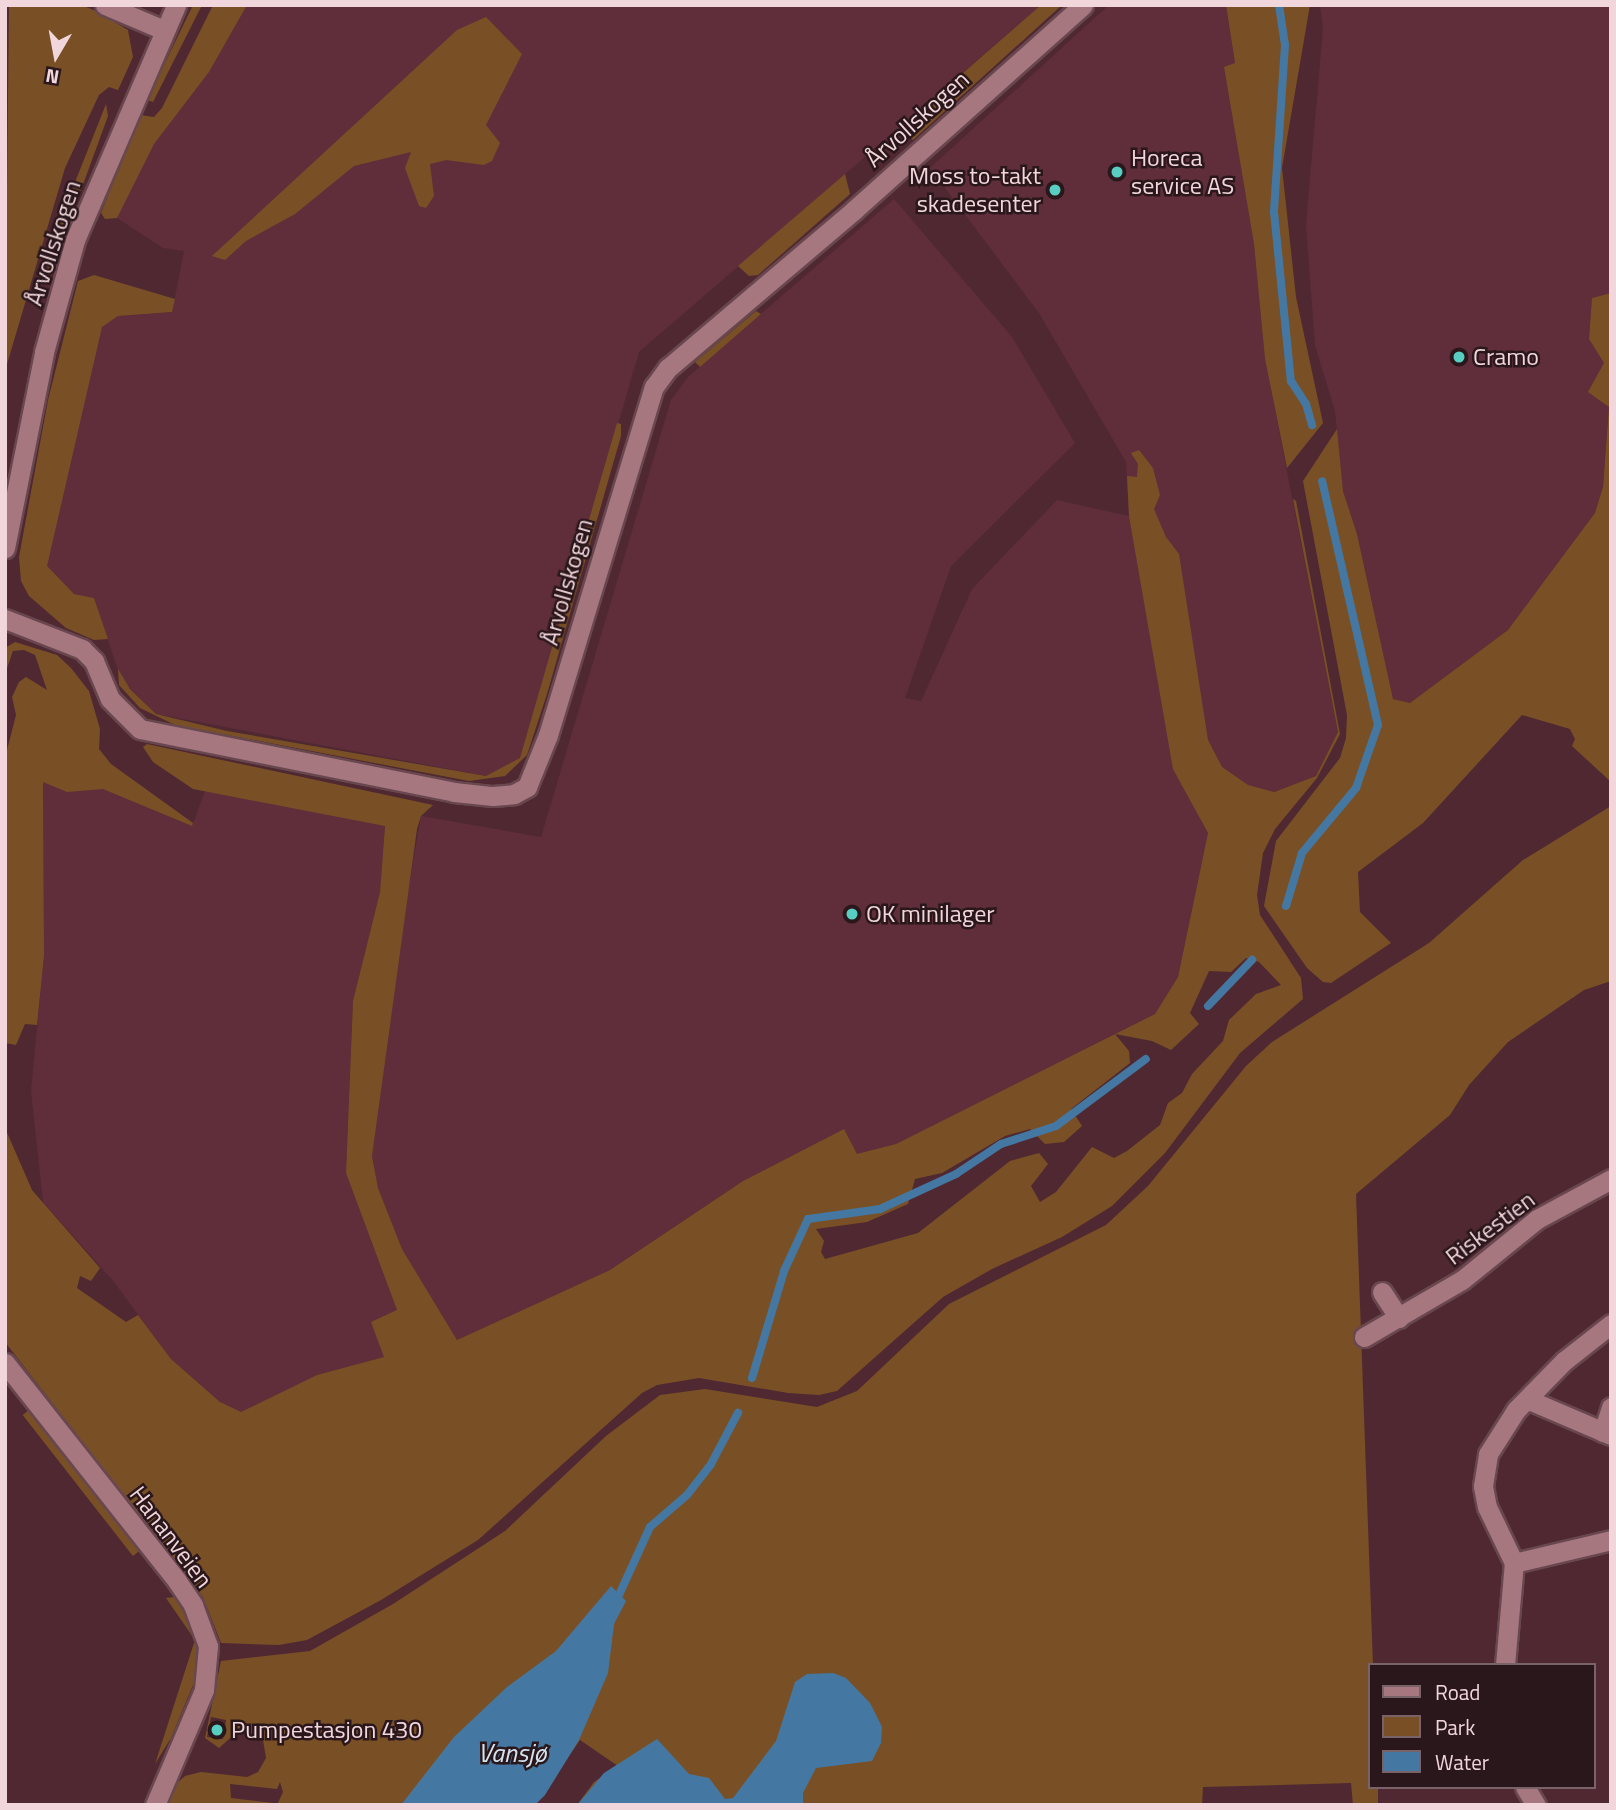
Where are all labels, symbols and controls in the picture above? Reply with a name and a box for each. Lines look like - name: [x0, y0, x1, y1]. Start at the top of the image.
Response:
- north arrow: [21, 21, 91, 91]
- text: N: [43, 62, 61, 93]
- street label: Årvollskogen: [859, 65, 975, 173]
- place label: Horeca service AS: [1131, 144, 1234, 200]
- place label: Moss to-takt skadesenter: [909, 162, 1041, 218]
- marker: Horeca service AS: [1109, 164, 1125, 180]
- street label: Årvollskogen: [19, 177, 87, 309]
- marker: Moss to-takt skadesenter: [1047, 182, 1063, 198]
- place label: Cramo: [1473, 343, 1539, 371]
- marker: Cramo: [1451, 349, 1467, 365]
- street label: Årvollskogen: [535, 516, 599, 648]
- place label: OK minilager: [866, 900, 995, 928]
- marker: OK minilager: [844, 906, 860, 922]
- street label: Riskestien: [1440, 1185, 1540, 1271]
- street label: Hananveien: [124, 1481, 218, 1593]
- legend: [1368, 1663, 1595, 1789]
- text: Road: [1435, 1676, 1480, 1708]
- text: Park: [1435, 1711, 1475, 1743]
- place label: Pumpestasjon 430: [231, 1716, 422, 1744]
- marker: Pumpestasjon 430: [209, 1722, 225, 1738]
- water label: Vansjø: [478, 1737, 546, 1769]
- text: Water: [1435, 1746, 1489, 1778]

